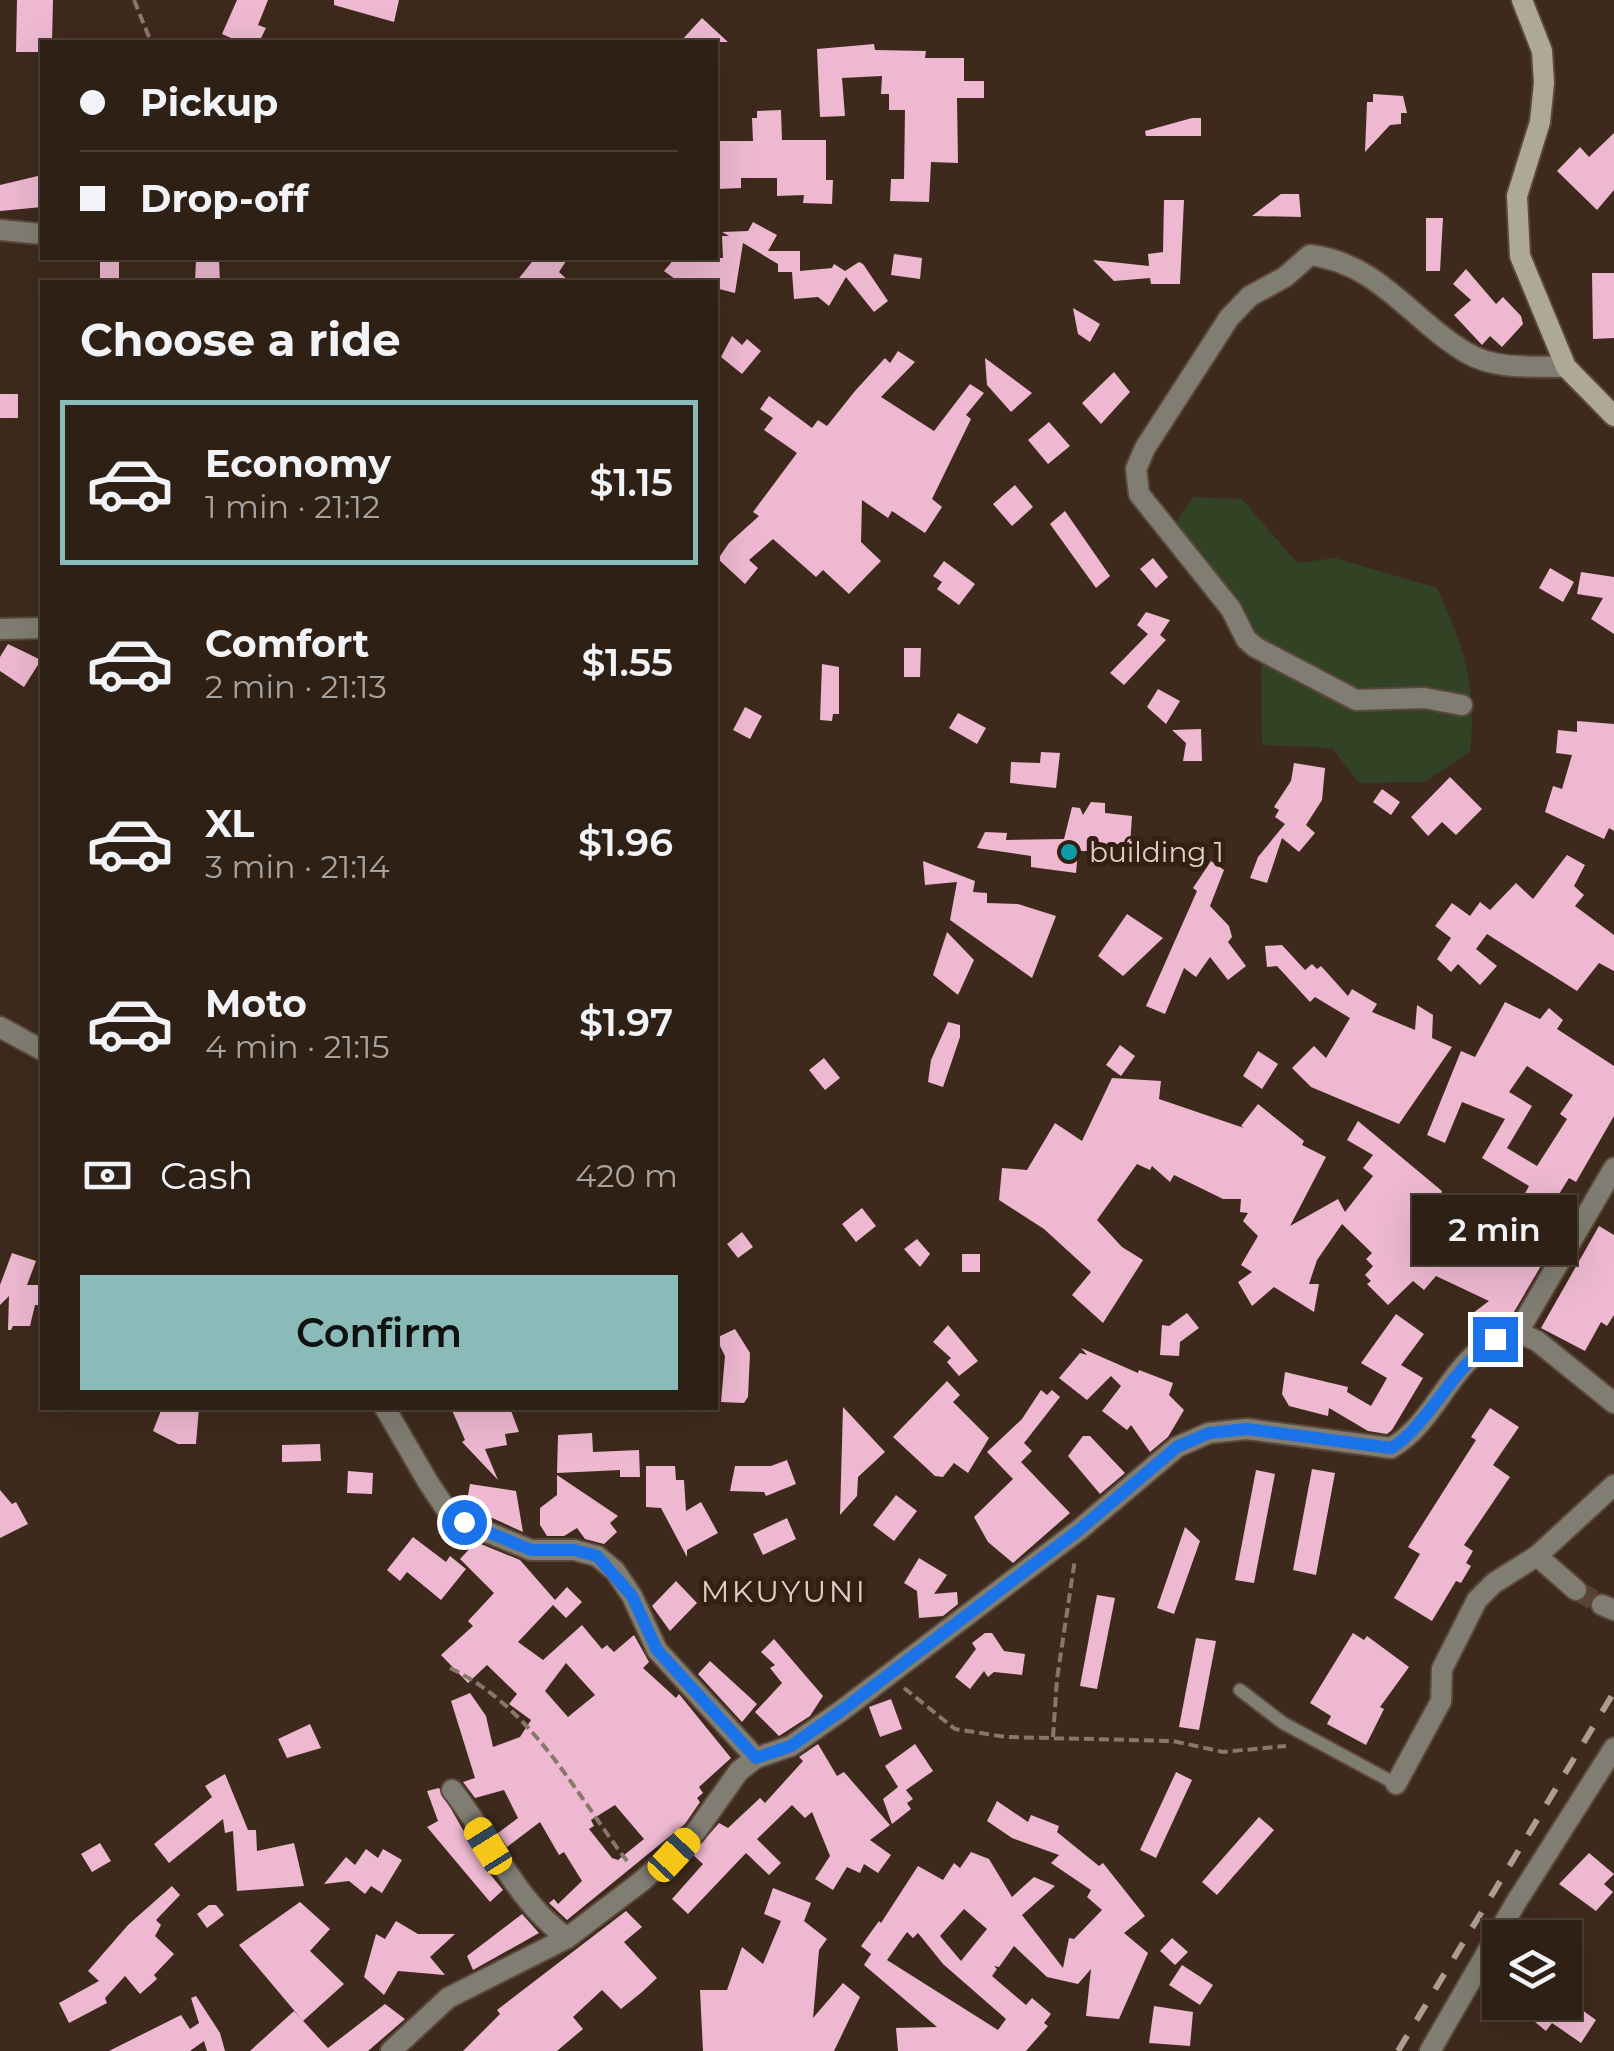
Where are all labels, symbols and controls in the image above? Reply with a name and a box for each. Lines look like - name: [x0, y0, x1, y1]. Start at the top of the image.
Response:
- text: Pickup: [140, 79, 278, 126]
- text: Drop-off: [140, 175, 309, 222]
- text: Choose a ride: [80, 312, 401, 367]
- icon: car: [85, 438, 175, 528]
- text: Economy: [205, 440, 391, 487]
- text: $1.15: [590, 459, 673, 506]
- text: 1 min · 21:12: [205, 487, 380, 526]
- icon: car: [85, 618, 175, 708]
- text: Comfort: [205, 620, 369, 667]
- text: $1.55: [582, 639, 673, 686]
- text: 2 min · 21:13: [205, 667, 387, 706]
- icon: car: [85, 798, 175, 888]
- text: XL: [205, 800, 254, 847]
- text: $1.96: [578, 819, 673, 866]
- place label: building 1: [1089, 835, 1224, 869]
- marker: building 1: [1058, 841, 1080, 863]
- text: 3 min · 21:14: [205, 847, 390, 886]
- icon: car: [85, 978, 175, 1068]
- text: Moto: [205, 980, 307, 1027]
- text: $1.97: [579, 999, 673, 1046]
- text: 4 min · 21:15: [205, 1027, 390, 1066]
- icon: cash: [80, 1148, 135, 1203]
- text: Cash: [160, 1152, 253, 1199]
- text: 420 m: [575, 1156, 678, 1195]
- callout: 2 min: [1412, 1194, 1578, 1264]
- text: 2 min: [1448, 1210, 1541, 1249]
- button: Confirm: [80, 1275, 678, 1390]
- route end: [1473, 1317, 1518, 1362]
- route start: [442, 1500, 487, 1545]
- district label: MKUYUNI: [701, 1573, 867, 1610]
- car: [459, 1813, 517, 1879]
- car: [643, 1823, 705, 1887]
- map controls: [1482, 1920, 1582, 2020]
- button: layers: [1482, 1920, 1582, 2020]

